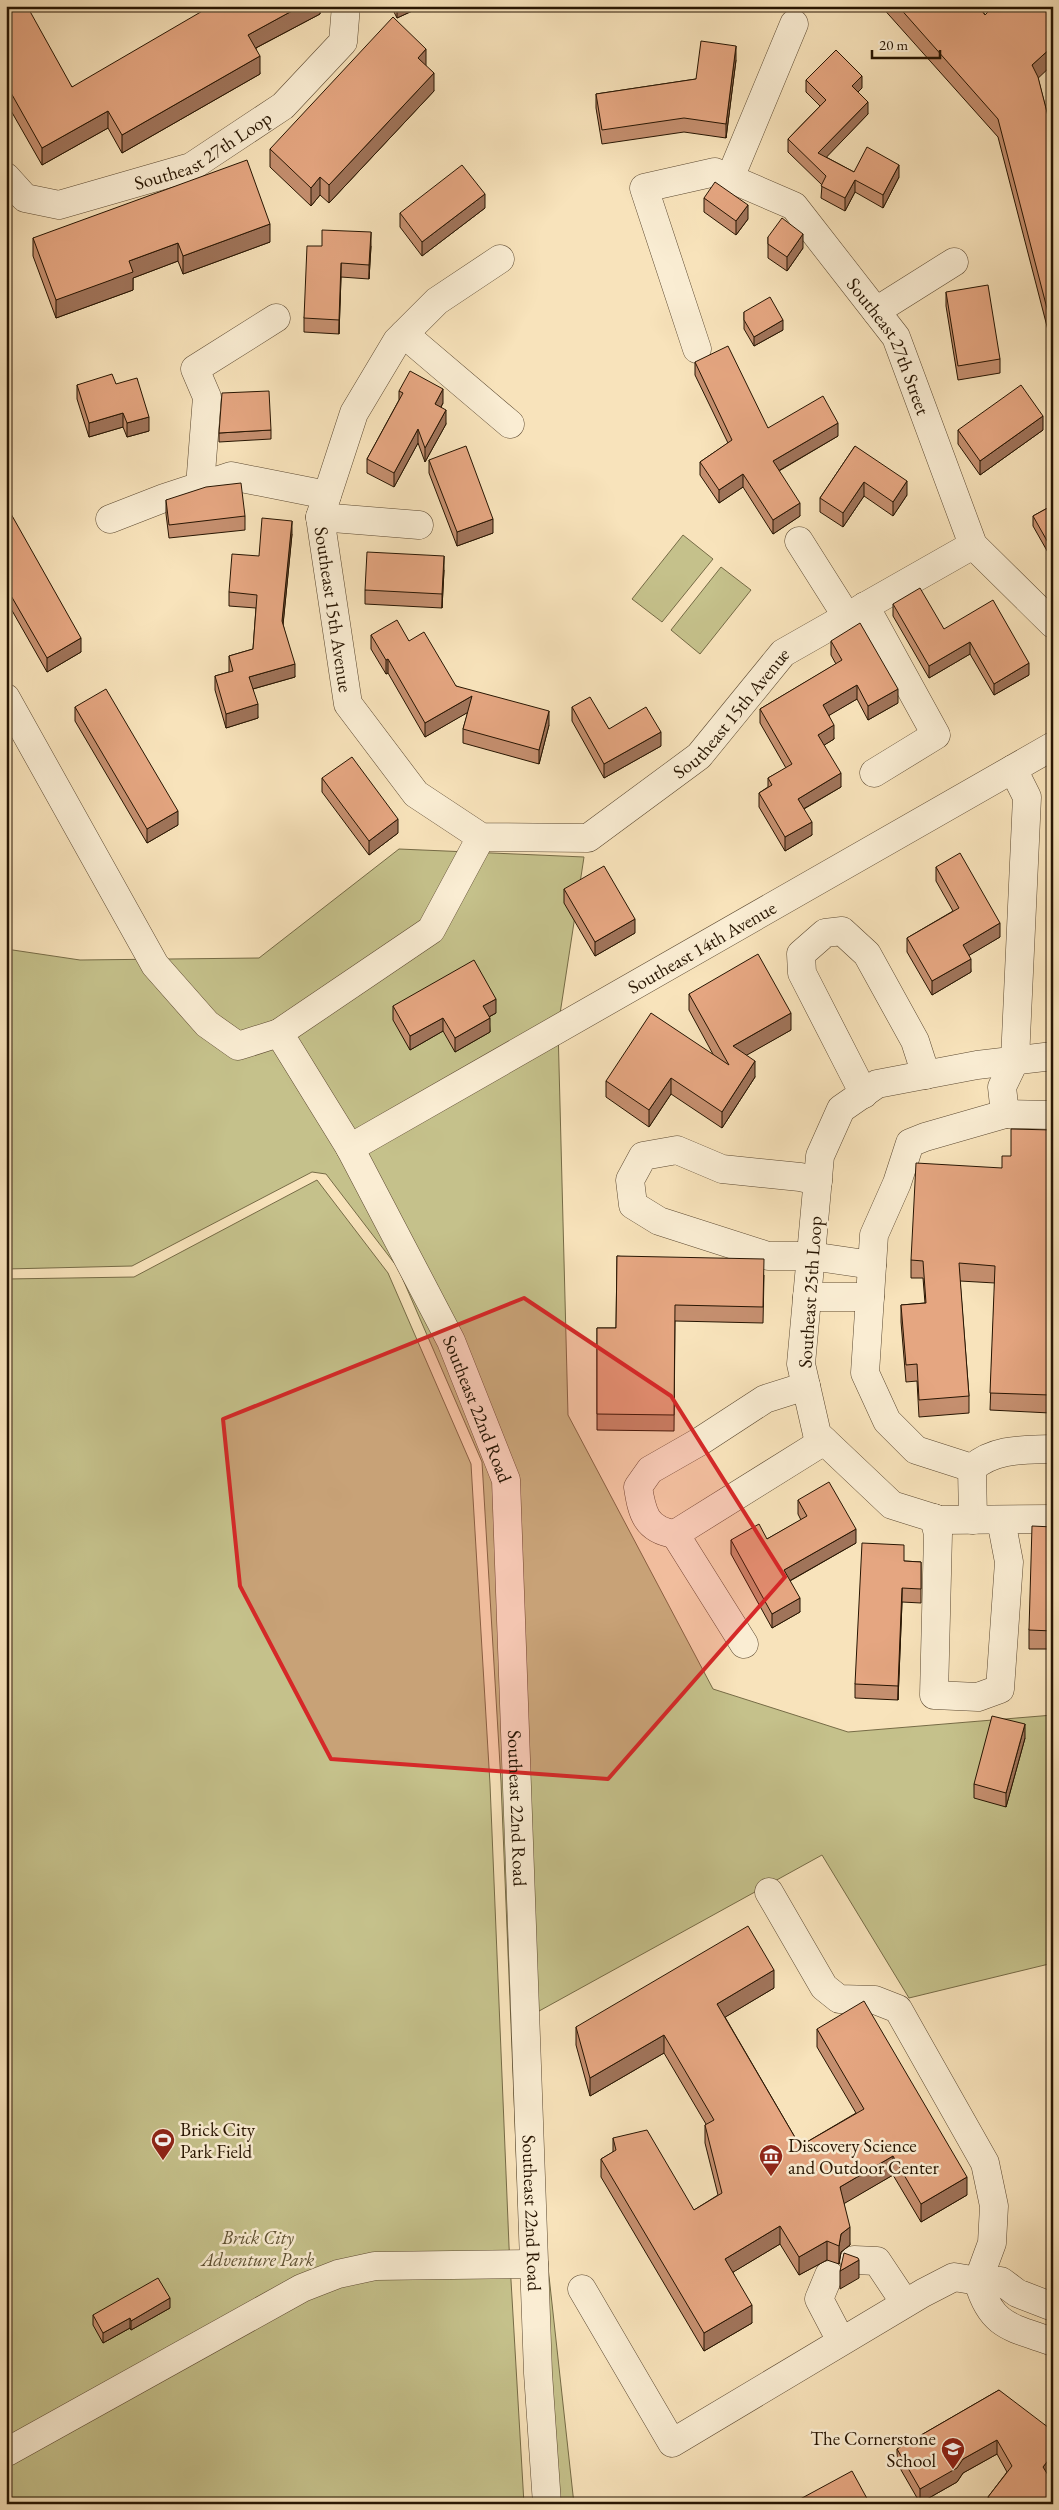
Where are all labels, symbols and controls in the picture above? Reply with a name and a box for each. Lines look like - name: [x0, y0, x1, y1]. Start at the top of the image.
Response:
- scale bar: [872, 28, 939, 60]
- text: 20 m: [879, 35, 908, 54]
- street label: Southeast 27th Loop: [131, 105, 276, 195]
- street label: Southeast 27th Street: [842, 272, 936, 418]
- street label: Southeast 15th Avenue: [309, 525, 359, 694]
- street label: Southeast 15th Avenue: [667, 640, 793, 784]
- street label: Southeast 14th Avenue: [623, 895, 780, 999]
- street label: Southeast 25th Loop: [792, 1215, 828, 1369]
- street label: Southeast 22nd Road: [437, 1330, 518, 1486]
- street label: Southeast 22nd Road: [502, 1729, 533, 1887]
- place label: Brick City Park Field: [180, 2117, 256, 2164]
- sports icon: Brick City Park Field: [150, 2127, 176, 2161]
- place label: Discovery Science and Outdoor Center: [788, 2133, 939, 2180]
- street label: Southeast 22nd Road: [517, 2134, 548, 2292]
- museum icon: Discovery Science and Outdoor Center: [758, 2143, 784, 2177]
- park label: Brick City Adventure Park: [199, 2225, 315, 2272]
- place label: The Cornerstone School: [810, 2426, 936, 2473]
- school or university icon: The Cornerstone School: [940, 2436, 966, 2470]

